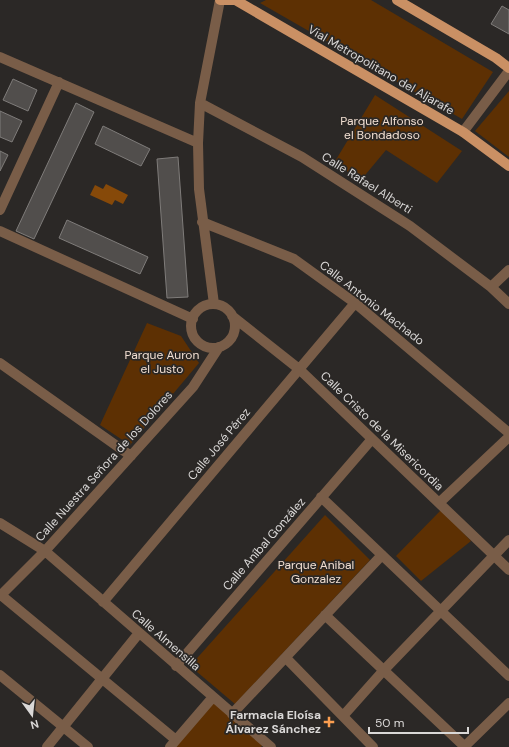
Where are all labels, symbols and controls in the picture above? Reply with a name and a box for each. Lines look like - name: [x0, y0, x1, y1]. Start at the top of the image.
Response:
- street label: Vial Metropolitano del Aljarafe: [305, 21, 457, 119]
- park label: Parque Alfonso el Bondadoso: [340, 113, 424, 143]
- street label: Calle Rafael Alberti: [319, 149, 415, 217]
- street label: Calle Antonio Machado: [316, 257, 428, 349]
- park label: Parque Auron el Justo: [125, 347, 199, 377]
- street label: Calle Cristo de la Misericordia: [317, 368, 447, 494]
- street label: Calle Nuestra Señora de los Dolores: [32, 387, 176, 545]
- street label: Calle José Pérez: [184, 405, 254, 483]
- street label: Calle Aníbal González: [219, 494, 309, 594]
- park label: Parque Anibal Gonzalez: [278, 557, 354, 587]
- street label: Calle Almensilla: [128, 606, 204, 674]
- north arrow: [12, 695, 52, 735]
- place label: Farmacia Eloísa Álvarez Sánchez: [226, 707, 321, 737]
- scale bar: [369, 709, 468, 735]
- text: 50 m: [375, 715, 404, 731]
- text: N: [29, 717, 40, 732]
- marker: Farmacia Eloísa Álvarez Sánchez: [324, 717, 334, 727]

